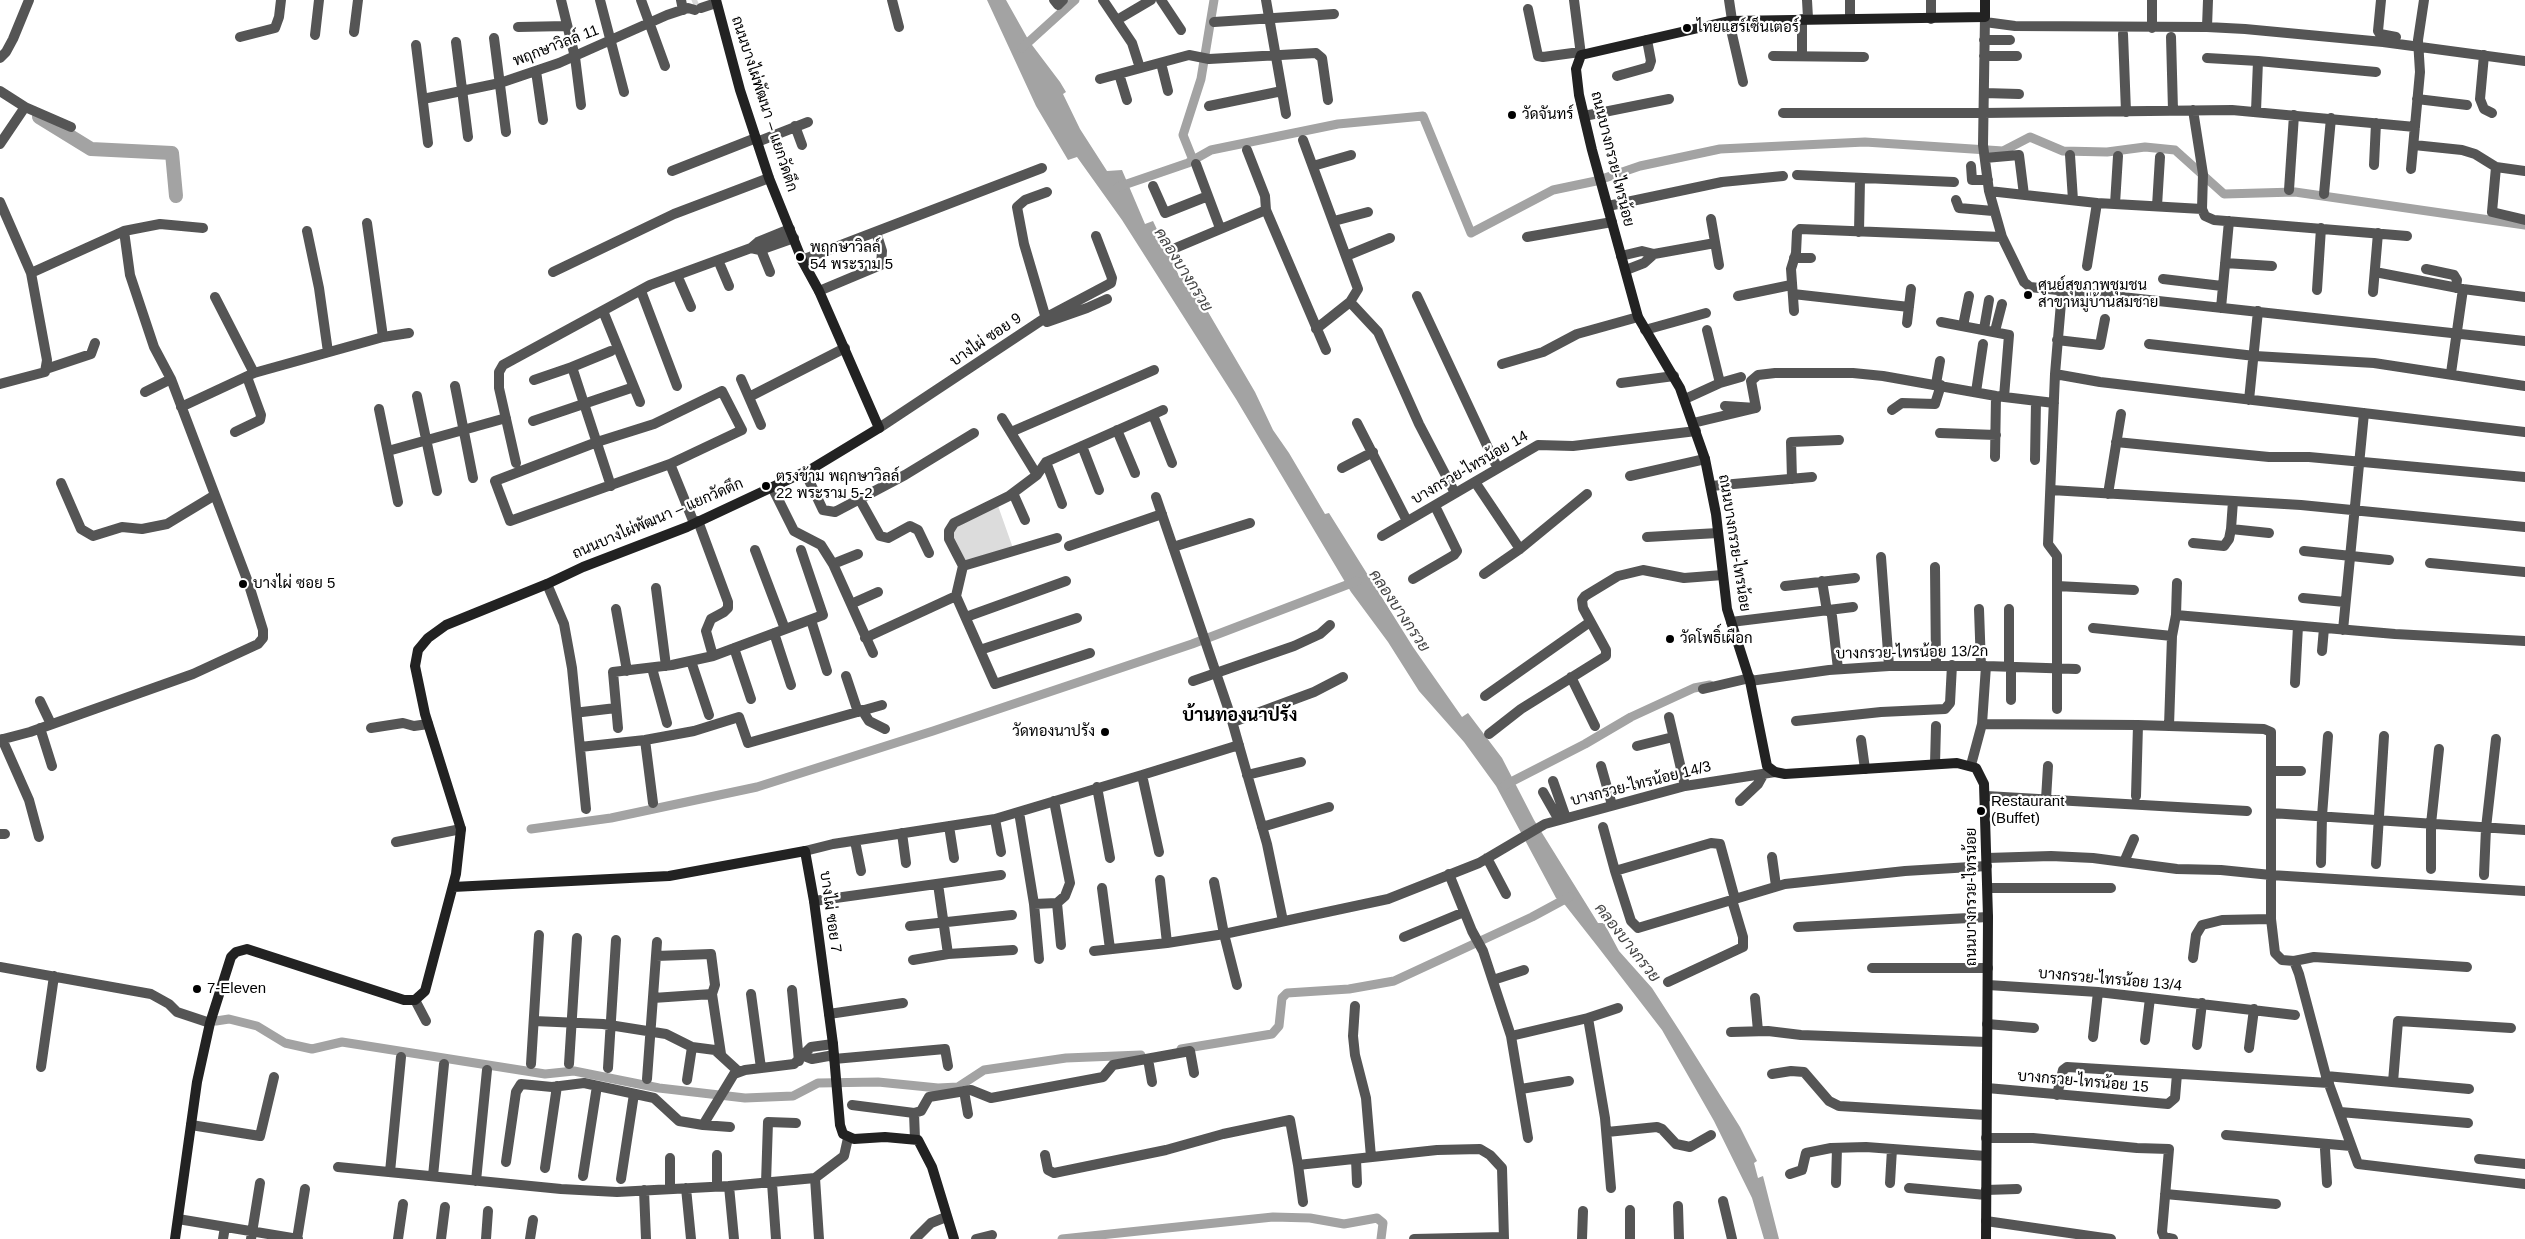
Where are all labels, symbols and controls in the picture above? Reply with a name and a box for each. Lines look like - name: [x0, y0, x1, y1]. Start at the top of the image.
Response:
- street label: ถนนบางไผ่พัฒนา – แยกวัดตึก: [727, 14, 801, 194]
- place label: ไทยแฮร์เซ็นเตอร์: [1697, 19, 1799, 37]
- street label: พฤกษาวิลล์ 11: [511, 21, 601, 71]
- marker: ไทยแฮร์เซ็นเตอร์: [1681, 22, 1693, 34]
- street label: ถนนบางกรวย-ไทรน้อย: [1586, 90, 1638, 228]
- place label: วัดจันทร์: [1522, 106, 1574, 124]
- marker: วัดจันทร์: [1506, 109, 1518, 121]
- water label: คลองบางกรวย: [1150, 225, 1216, 315]
- place label: พฤกษาวิลล์ 54 พระราม 5: [810, 239, 893, 274]
- marker: พฤกษาวิลล์ 54 พระราม 5: [794, 251, 806, 263]
- place label: ศูนย์สุขภาพชุมชน สาขาหมู่บ้านสมชาย: [2038, 277, 2158, 312]
- marker: ศูนย์สุขภาพชุมชน สาขาหมู่บ้านสมชาย: [2022, 289, 2034, 301]
- street label: บางไผ่ ซอย 9: [947, 310, 1025, 370]
- street label: บางกรวย-ไทรน้อย 14: [1408, 427, 1532, 509]
- place label: ตรงข้าม พฤกษาวิลล์ 22 พระราม 5-2: [776, 468, 899, 503]
- street label: ถนนบางกรวย-ไทรน้อย: [1714, 473, 1754, 613]
- street label: ถนนบางไผ่พัฒนา – แยกวัดตึก: [570, 475, 746, 563]
- marker: ตรงข้าม พฤกษาวิลล์ 22 พระราม 5-2: [760, 480, 772, 492]
- water label: คลองบางกรวย: [1364, 566, 1434, 656]
- place label: บางไผ่ ซอย 5: [253, 575, 335, 593]
- marker: บางไผ่ ซอย 5: [237, 578, 249, 590]
- place label: วัดโพธิ์เผือก: [1680, 630, 1753, 648]
- marker: วัดโพธิ์เผือก: [1664, 633, 1676, 645]
- street label: บางกรวย-ไทรน้อย 13/2ก: [1835, 643, 1989, 663]
- district label: บ้านทองนาปรัง: [1183, 705, 1297, 727]
- place label: วัดทองนาปรัง: [1012, 723, 1095, 741]
- marker: วัดทองนาปรัง: [1099, 726, 1111, 738]
- street label: บางกรวย-ไทรน้อย 14/3: [1569, 758, 1713, 810]
- place label: Restaurant (Buffet): [1991, 793, 2064, 828]
- marker: Restaurant (Buffet): [1975, 805, 1987, 817]
- street label: ถนนบางกรวย-ไทรน้อย: [1963, 828, 1981, 966]
- street label: บางไผ่ ซอย 7: [815, 870, 845, 954]
- water label: คลองบางกรวย: [1590, 900, 1664, 986]
- street label: บางกรวย-ไทรน้อย 13/4: [2037, 965, 2183, 995]
- place label: 7-Eleven: [207, 980, 266, 998]
- marker: 7-Eleven: [191, 983, 203, 995]
- street label: บางกรวย-ไทรน้อย 15: [2017, 1067, 2149, 1097]

